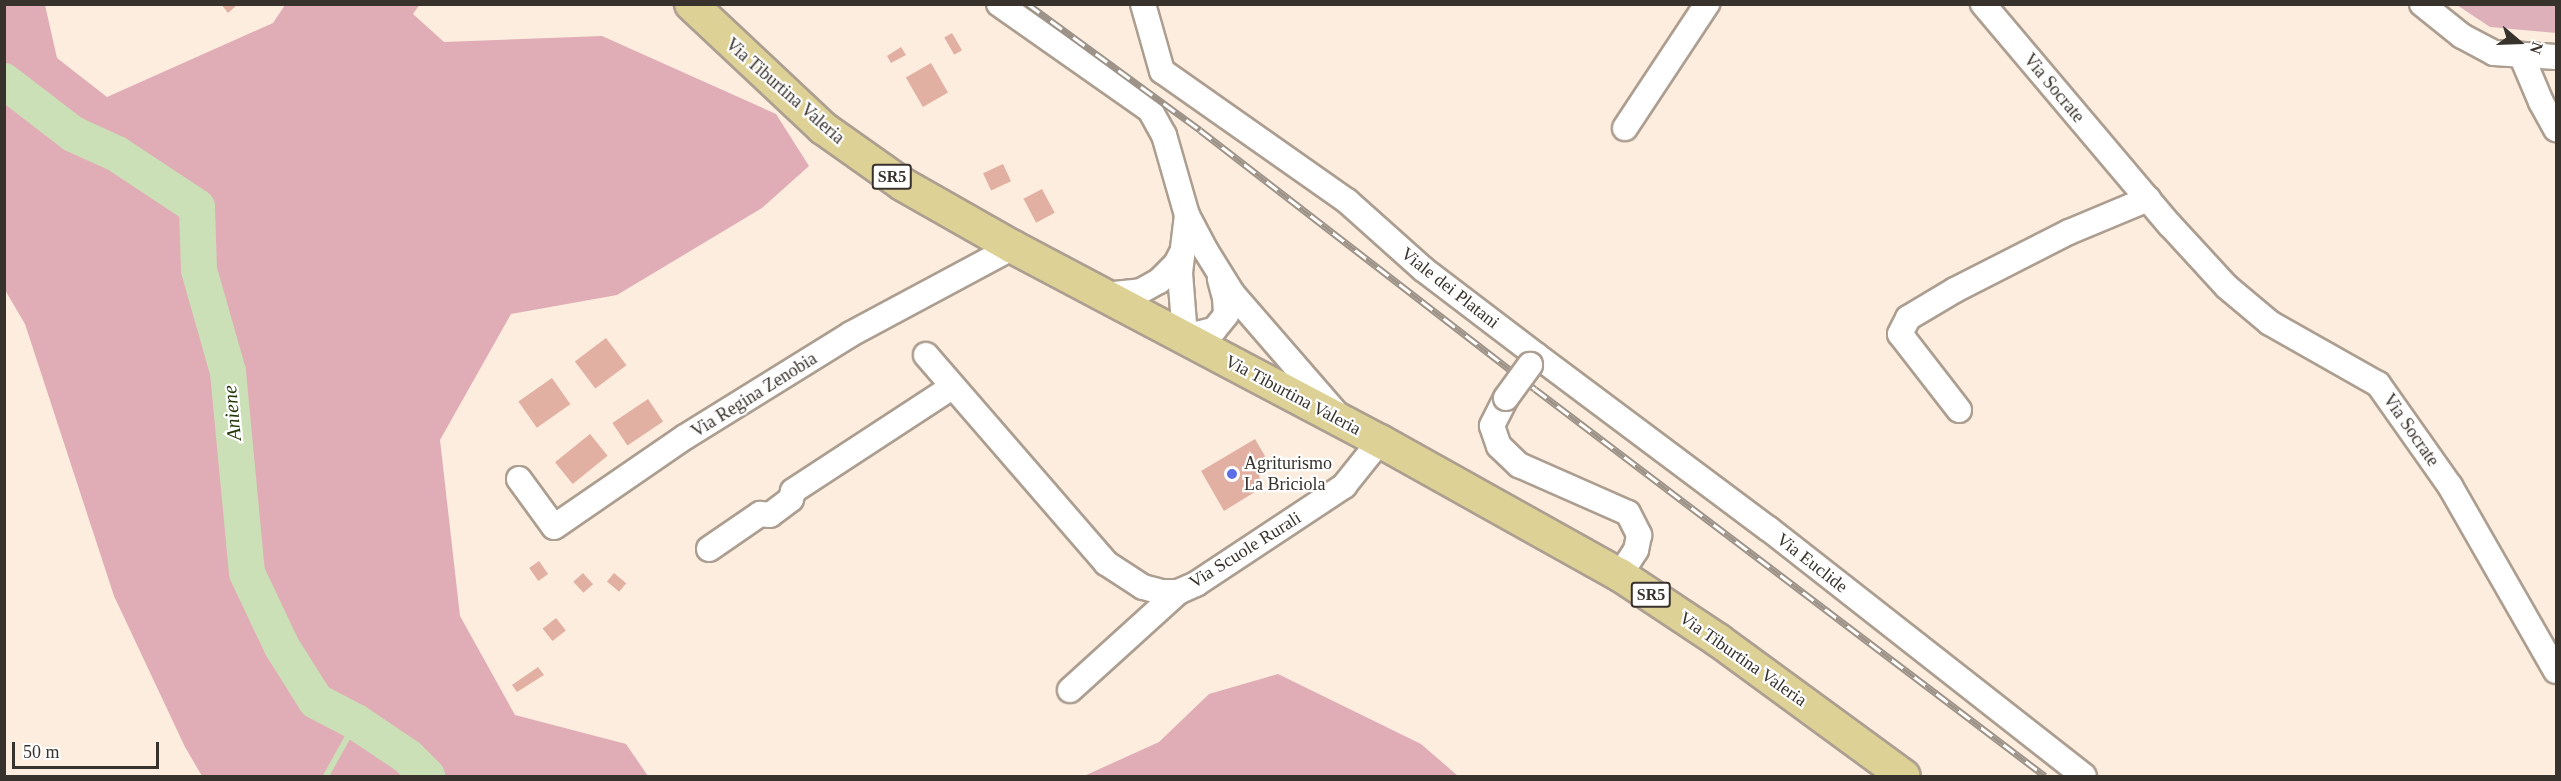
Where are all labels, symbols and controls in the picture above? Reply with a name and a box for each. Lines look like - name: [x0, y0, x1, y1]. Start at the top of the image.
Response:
- north arrow: [2489, 12, 2549, 72]
- street label: Via Tiburtina Valeria: [721, 33, 849, 149]
- text: N: [2527, 40, 2546, 56]
- street label: Via Socrate: [2019, 49, 2089, 127]
- road number: SR5: [871, 164, 913, 190]
- street label: Viale dei Platani: [1397, 243, 1503, 333]
- street label: Via Regina Zenobia: [687, 348, 821, 442]
- street label: Via Tiburtina Valeria: [1221, 350, 1365, 440]
- water label: Aniene: [218, 384, 246, 442]
- street label: Via Socrate: [2378, 390, 2444, 470]
- place label: Agriturismo La Briciola: [1244, 453, 1332, 496]
- marker: Agriturismo La Briciola: [1225, 467, 1239, 481]
- street label: Via Scuole Rurali: [1185, 507, 1305, 593]
- street label: Via Euclide: [1772, 529, 1852, 597]
- road number: SR5: [1630, 582, 1672, 608]
- street label: Via Tiburtina Valeria: [1675, 607, 1811, 711]
- scale bar: [15, 730, 162, 768]
- text: 50 m: [23, 742, 60, 762]

